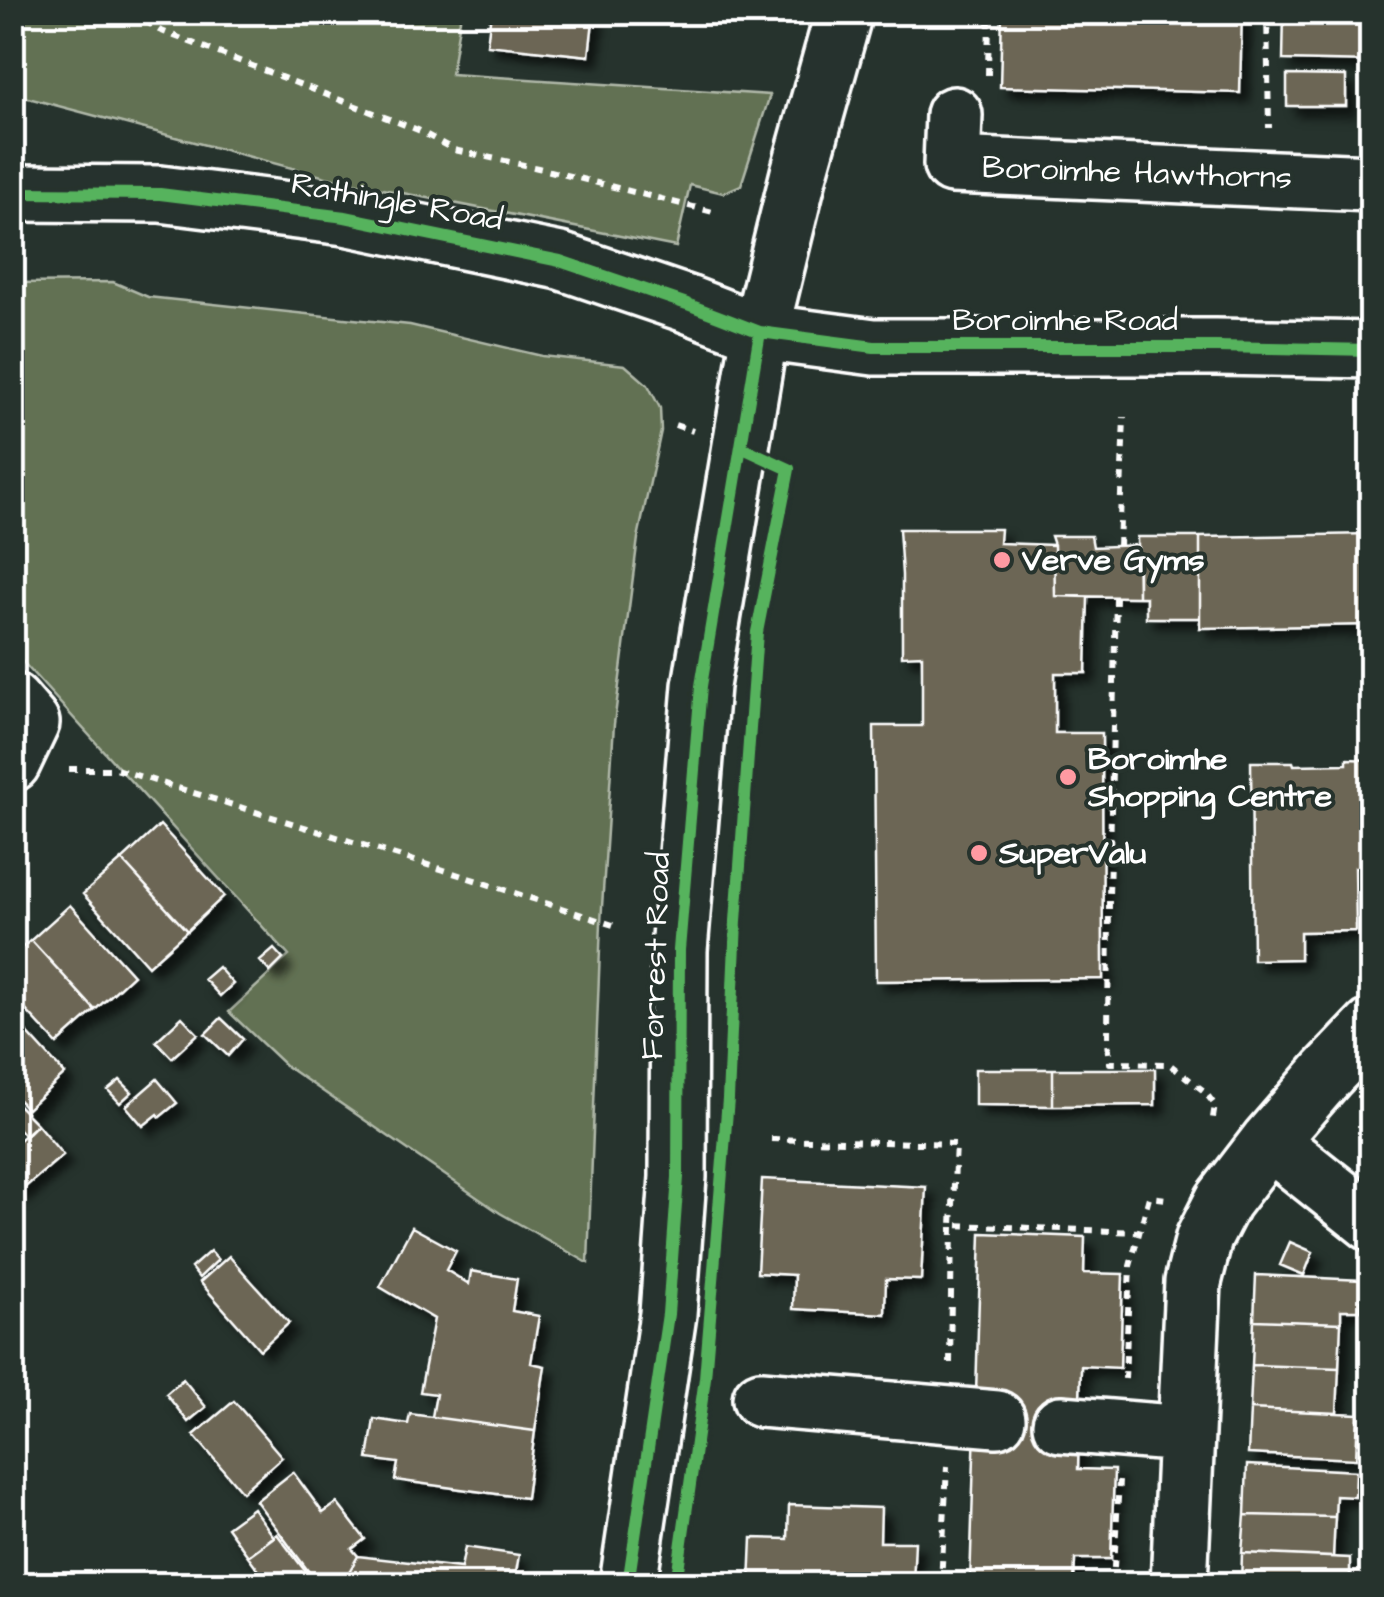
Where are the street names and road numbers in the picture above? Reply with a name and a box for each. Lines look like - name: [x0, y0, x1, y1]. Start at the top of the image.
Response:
- street label: Boroimhe Hawthorns: [981, 145, 1293, 201]
- street label: Rathingle Road: [288, 161, 506, 243]
- street label: Boroimhe Road: [952, 298, 1178, 343]
- street label: Forrest Road: [630, 851, 682, 1061]

